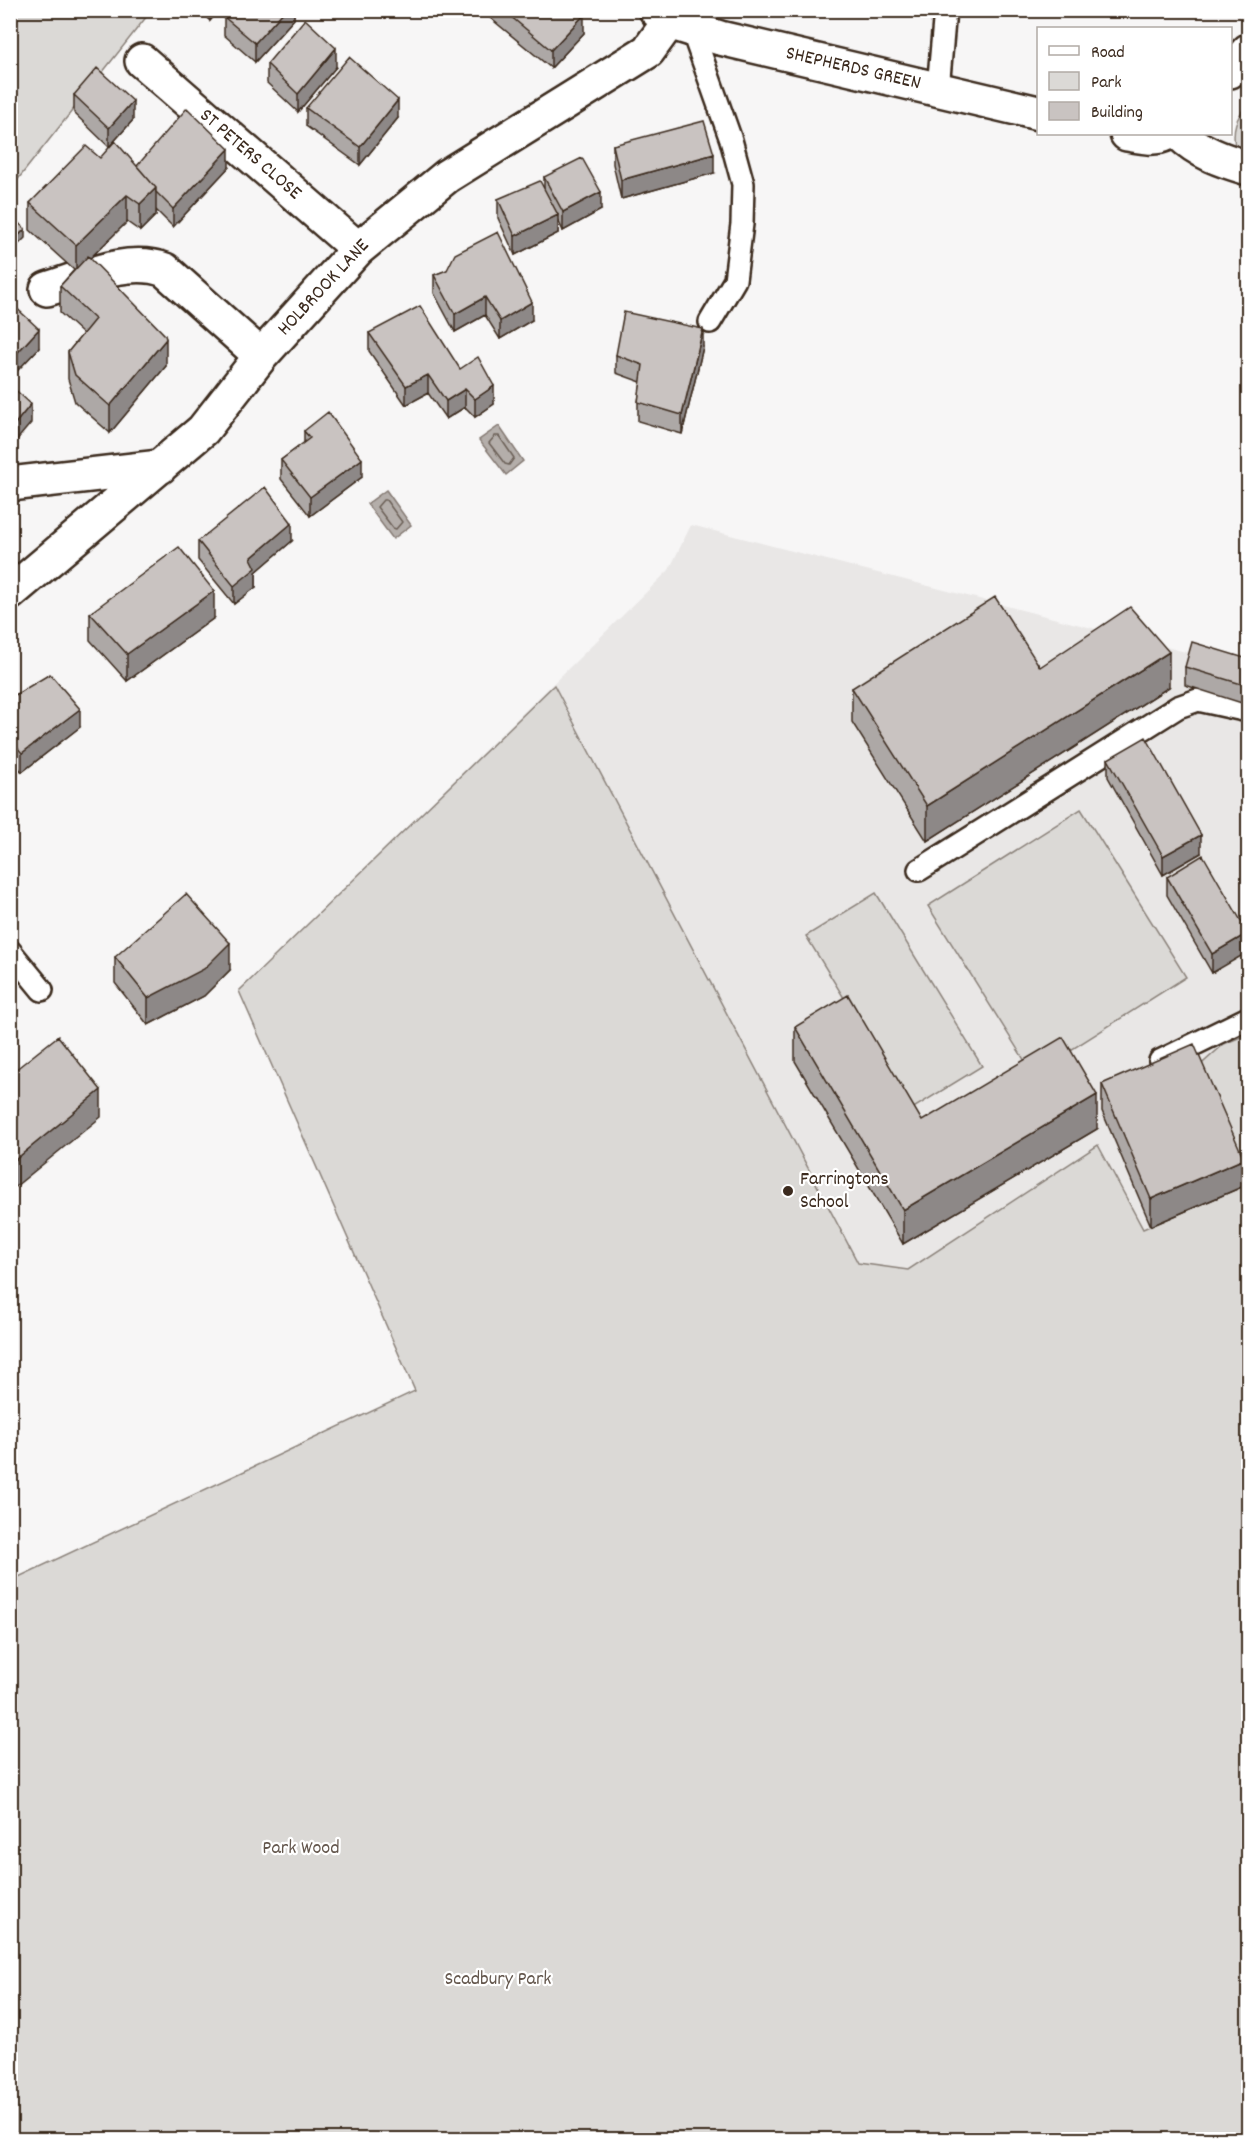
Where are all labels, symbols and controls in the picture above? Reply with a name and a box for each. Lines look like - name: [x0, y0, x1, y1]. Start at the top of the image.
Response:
- legend: [1037, 27, 1232, 135]
- street label: SHEPHERDS GREEN: [783, 40, 923, 98]
- text: Road: [1091, 41, 1125, 66]
- text: Park: [1091, 71, 1122, 96]
- text: Building: [1091, 101, 1143, 126]
- street label: ST PETERS CLOSE: [193, 103, 307, 207]
- street label: HOLBROOK LANE: [271, 233, 377, 343]
- place label: Farringtons School: [800, 1166, 889, 1217]
- marker: Farringtons School: [781, 1184, 795, 1198]
- park label: Park Wood: [262, 1835, 340, 1863]
- park label: Scadbury Park: [444, 1966, 552, 1994]

